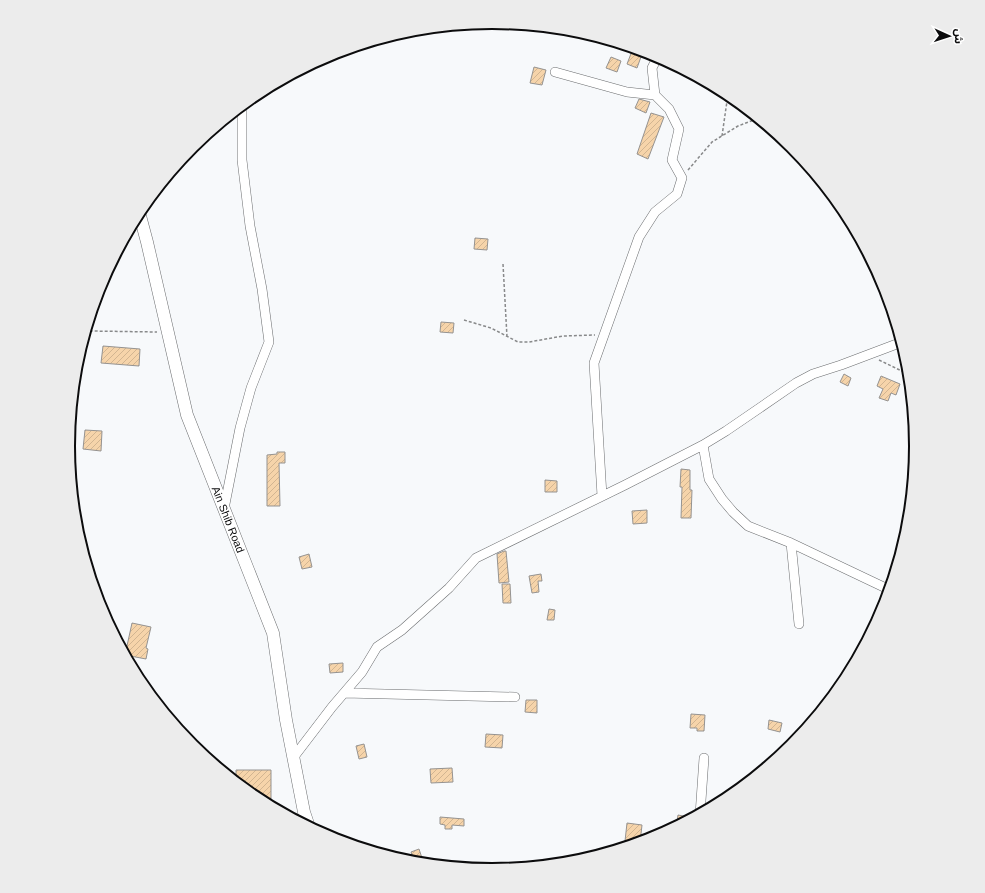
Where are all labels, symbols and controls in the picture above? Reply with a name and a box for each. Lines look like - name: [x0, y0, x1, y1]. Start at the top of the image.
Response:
- north arrow: [929, 16, 969, 56]
- text: ش: [952, 29, 965, 44]
- street label: Ain Shib Road: [210, 485, 247, 555]

